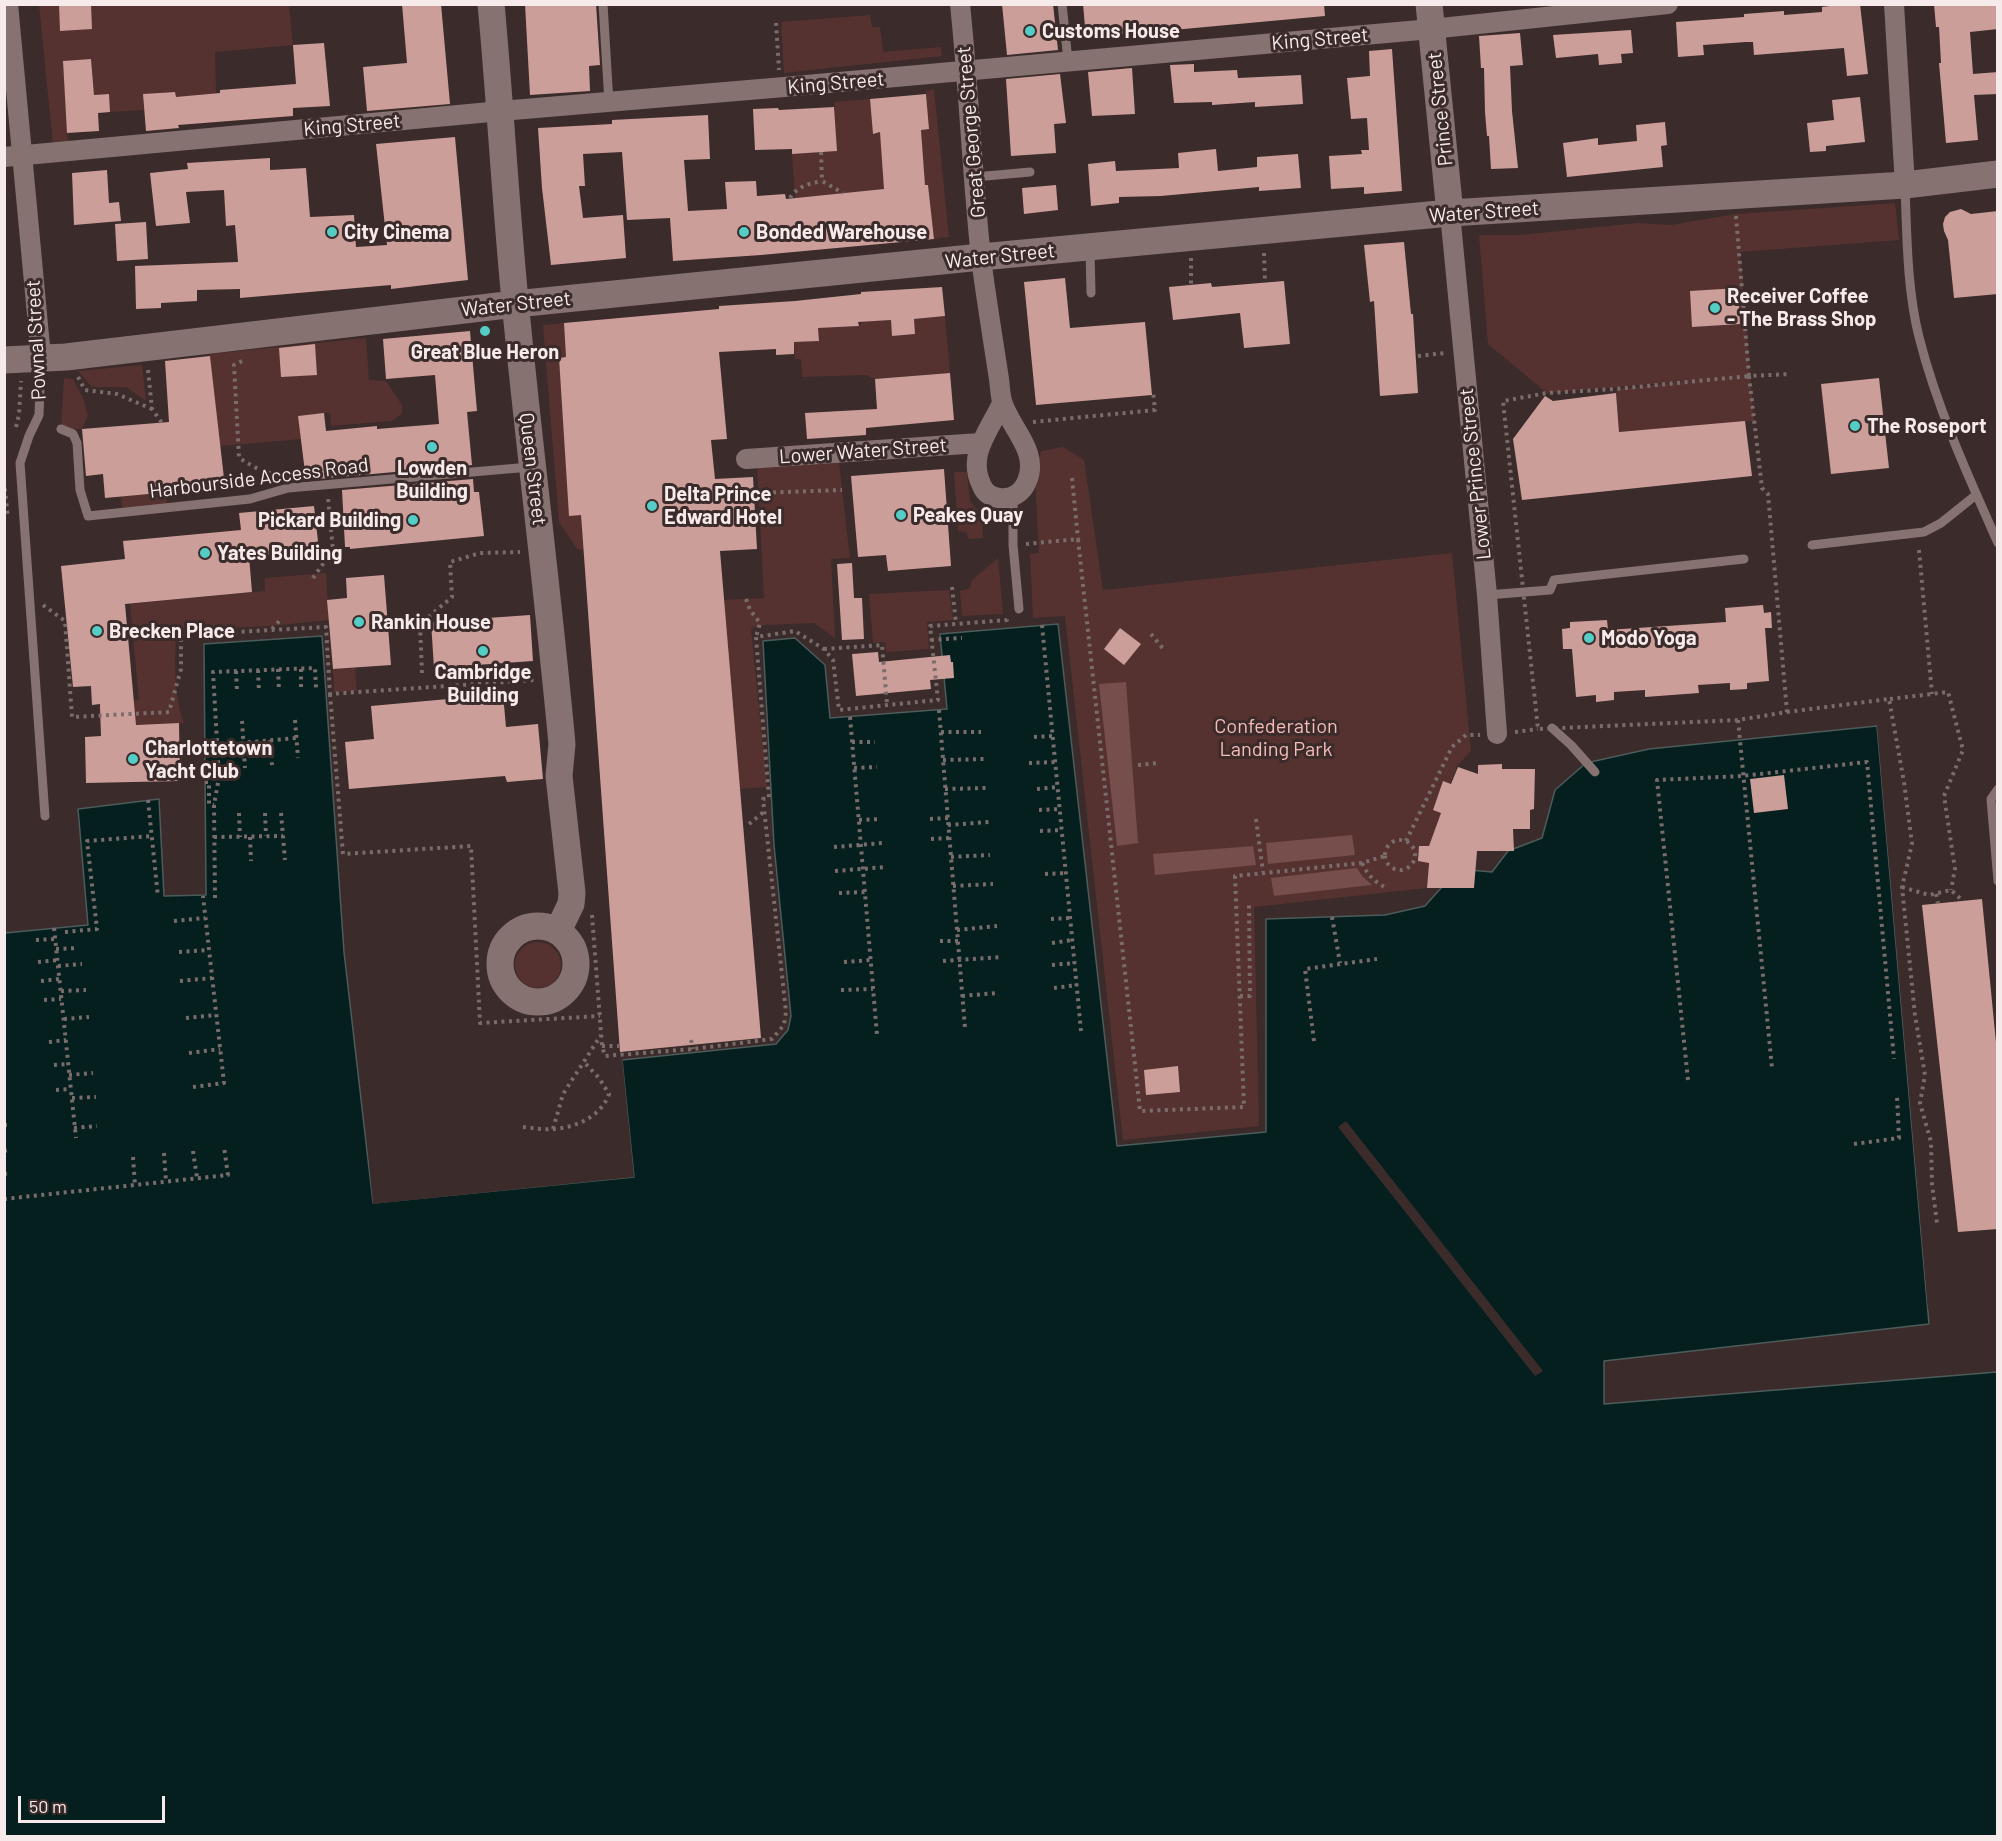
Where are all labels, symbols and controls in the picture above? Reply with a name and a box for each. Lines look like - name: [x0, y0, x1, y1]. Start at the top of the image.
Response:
- place label: Customs House: [1042, 19, 1180, 43]
- street label: King Street: [1270, 23, 1370, 55]
- marker: Customs House: [1023, 24, 1037, 38]
- street label: Great George Street: [952, 45, 990, 219]
- street label: Prince Street: [1422, 51, 1458, 167]
- street label: King Street: [786, 67, 886, 99]
- street label: King Street: [302, 109, 402, 141]
- street label: Water Street: [1428, 196, 1540, 228]
- place label: City Cinema: [344, 220, 449, 244]
- place label: Bonded Warehouse: [756, 220, 927, 244]
- marker: City Cinema: [325, 225, 339, 239]
- marker: Bonded Warehouse: [737, 225, 751, 239]
- street label: Water Street: [944, 238, 1056, 274]
- street label: Pownal Street: [21, 279, 51, 401]
- place label: Receiver Coffee - The Brass Shop: [1727, 284, 1876, 331]
- street label: Water Street: [460, 286, 572, 322]
- marker: Receiver Coffee - The Brass Shop: [1708, 301, 1722, 315]
- marker: Great Blue Heron: [478, 324, 492, 338]
- place label: Great Blue Heron: [411, 340, 559, 364]
- street label: Lower Prince Street: [1454, 387, 1496, 561]
- street label: Queen Street: [514, 411, 552, 527]
- place label: The Roseport: [1867, 414, 1987, 438]
- marker: The Roseport: [1848, 419, 1862, 433]
- street label: Lower Water Street: [778, 433, 948, 469]
- marker: Lowden Building: [425, 440, 439, 454]
- street label: Harbourside Access Road: [148, 453, 370, 503]
- place label: Lowden Building: [396, 456, 468, 503]
- place label: Delta Prince Edward Hotel: [664, 482, 782, 529]
- marker: Delta Prince Edward Hotel: [645, 499, 659, 513]
- place label: Peakes Quay: [913, 503, 1023, 527]
- place label: Pickard Building: [258, 508, 401, 532]
- marker: Peakes Quay: [894, 508, 908, 522]
- marker: Pickard Building: [406, 513, 420, 527]
- place label: Yates Building: [217, 541, 342, 565]
- marker: Yates Building: [198, 546, 212, 560]
- place label: Rankin House: [371, 610, 491, 634]
- marker: Rankin House: [352, 615, 366, 629]
- place label: Brecken Place: [109, 619, 235, 643]
- marker: Brecken Place: [90, 624, 104, 638]
- place label: Modo Yoga: [1601, 626, 1696, 650]
- marker: Modo Yoga: [1582, 631, 1596, 645]
- marker: Cambridge Building: [476, 644, 490, 658]
- place label: Cambridge Building: [435, 660, 531, 707]
- park label: Confederation Landing Park: [1214, 714, 1338, 761]
- place label: Charlottetown Yacht Club: [145, 736, 272, 783]
- marker: Charlottetown Yacht Club: [126, 752, 140, 766]
- scale bar: [21, 1784, 168, 1822]
- text: 50 m: [29, 1795, 67, 1817]

